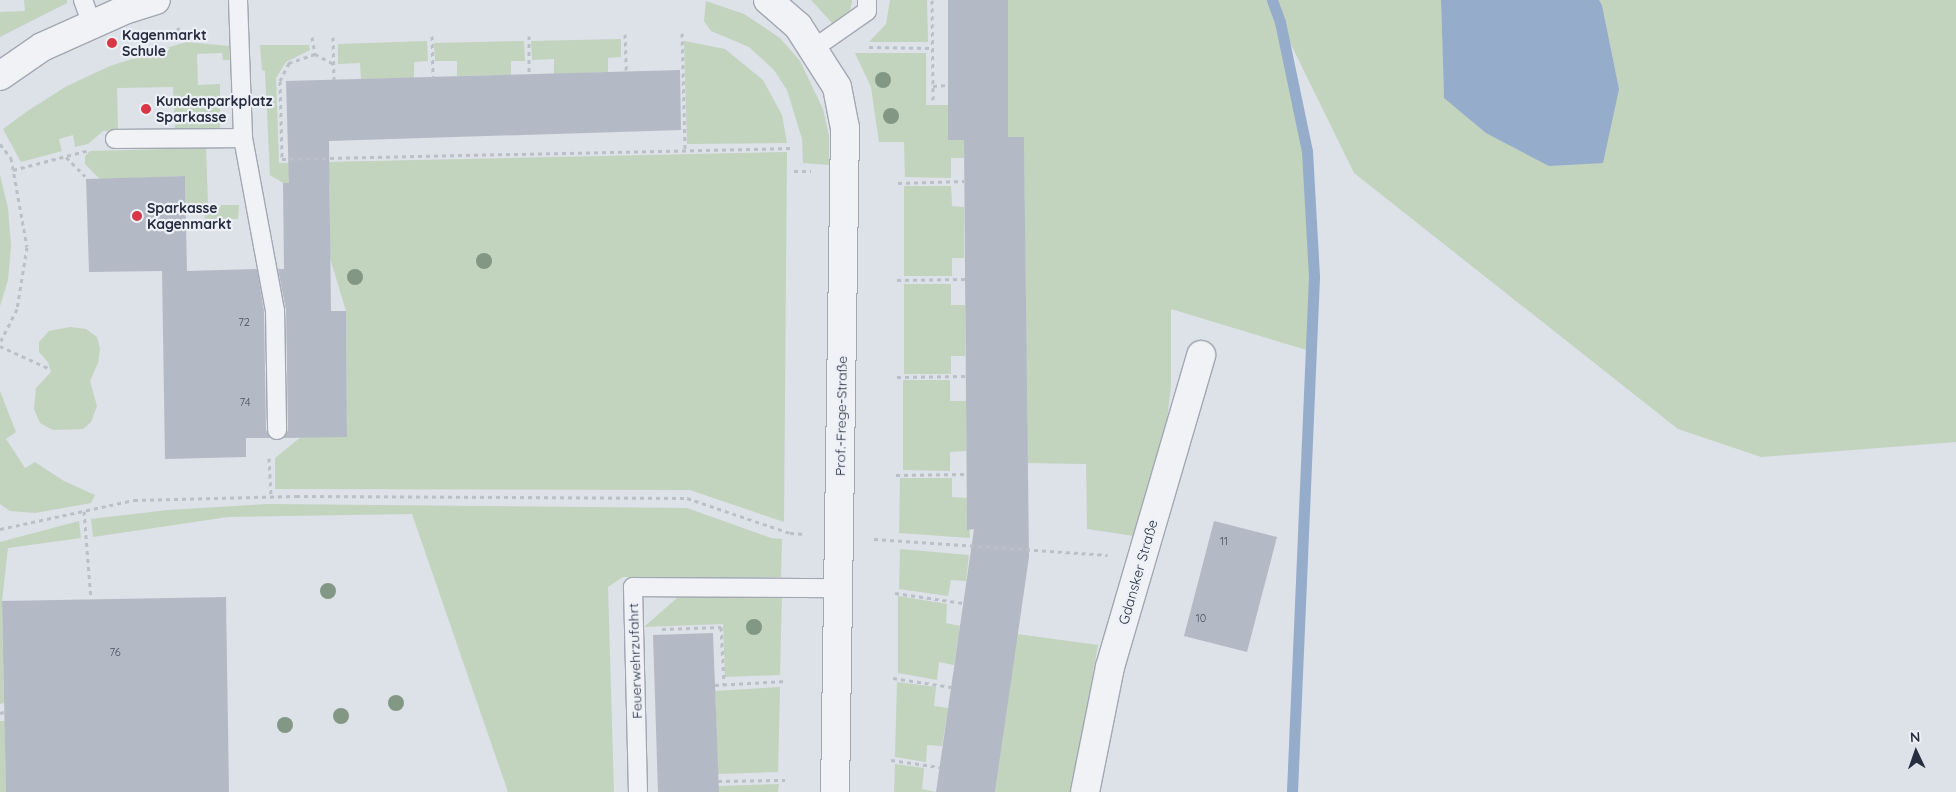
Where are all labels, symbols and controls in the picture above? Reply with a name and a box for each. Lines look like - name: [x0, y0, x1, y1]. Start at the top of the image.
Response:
- place label: Kagenmarkt Schule: [122, 27, 207, 59]
- marker: Kagenmarkt Schule: [106, 37, 118, 49]
- place label: Kundenparkplatz Sparkasse: [156, 93, 272, 125]
- marker: Kundenparkplatz Sparkasse: [140, 103, 152, 115]
- place label: Sparkasse Kagenmarkt: [147, 200, 232, 232]
- marker: Sparkasse Kagenmarkt: [131, 210, 143, 222]
- house number: 72: [238, 315, 250, 329]
- street label: Prof.-Frege-Straße: [832, 356, 850, 476]
- house number: 74: [240, 395, 250, 409]
- street label: Gdansker Straße: [1115, 518, 1161, 626]
- house number: 11: [1220, 534, 1228, 548]
- street label: Feuerwehrzufahrt: [625, 603, 645, 719]
- house number: 10: [1196, 611, 1206, 625]
- house number: 76: [109, 645, 121, 659]
- north arrow: [1891, 727, 1941, 777]
- text: N: [1910, 728, 1921, 746]

